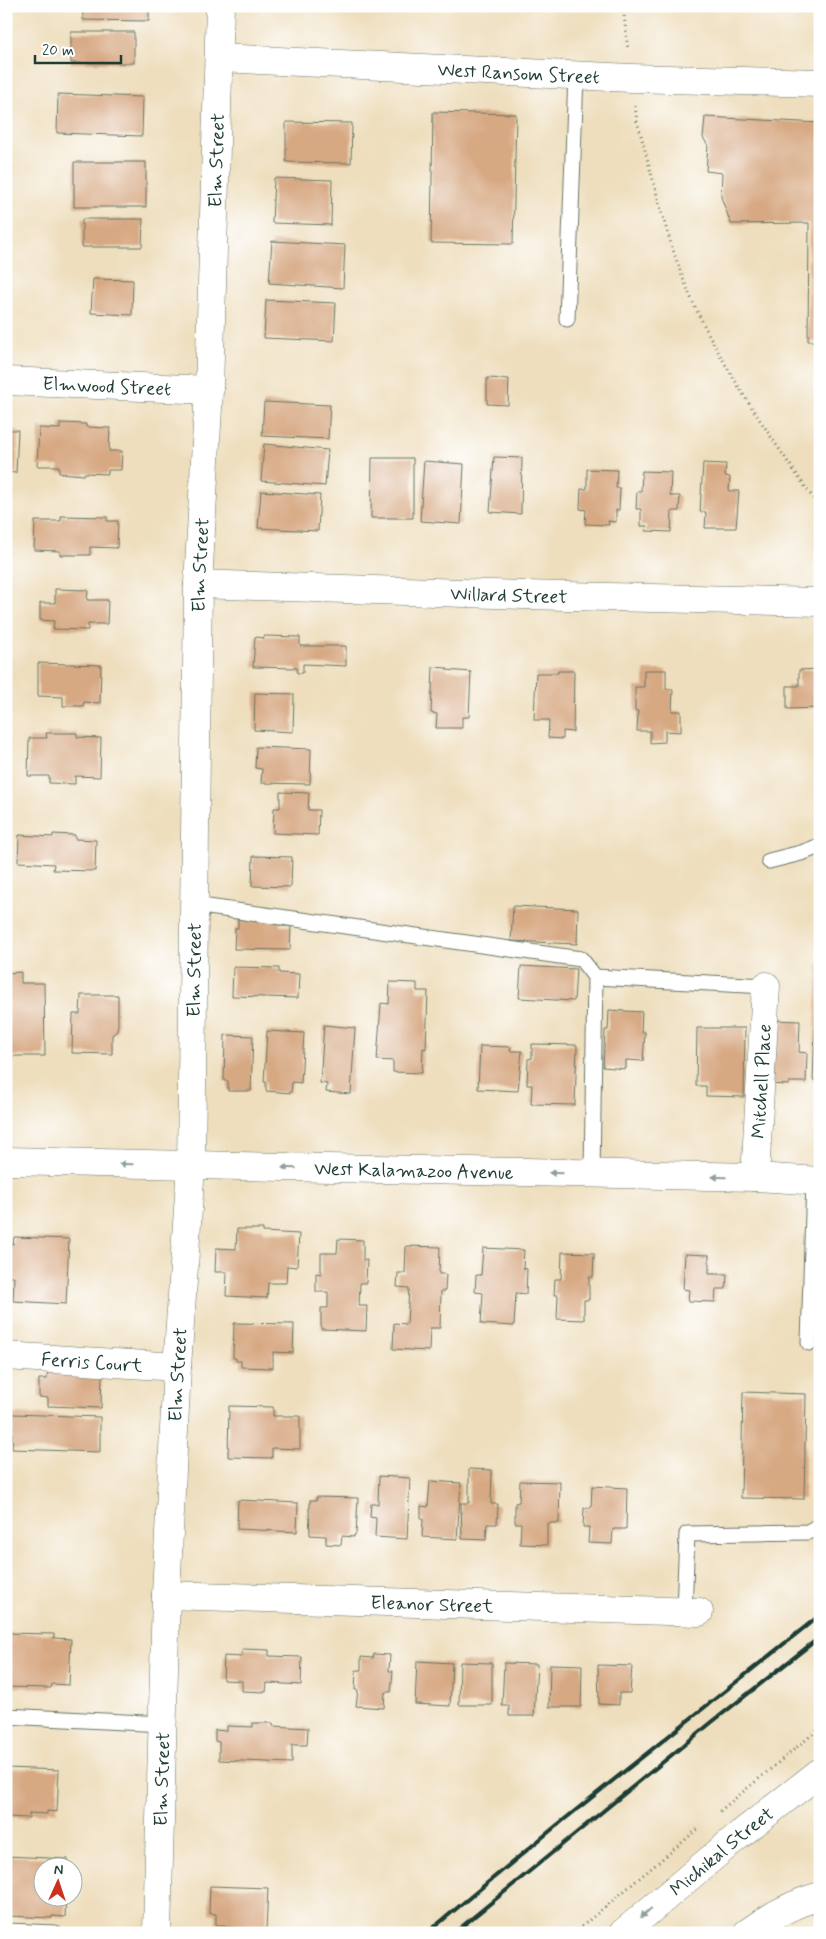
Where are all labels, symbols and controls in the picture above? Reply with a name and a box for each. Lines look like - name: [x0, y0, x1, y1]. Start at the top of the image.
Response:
- scale bar: [35, 32, 121, 64]
- text: 20 m: [42, 41, 74, 61]
- street label: West Ransom Street: [437, 58, 600, 90]
- street label: Elm Street: [203, 113, 231, 208]
- street label: Elmwood Street: [42, 372, 172, 402]
- street label: Elm Street: [187, 517, 216, 612]
- street label: Willard Street: [450, 582, 568, 610]
- street label: Elm Street: [182, 922, 208, 1017]
- street label: Mitchell Place: [746, 1023, 778, 1139]
- street label: West Kalamazoo Avenue: [314, 1157, 514, 1186]
- one-way arrow: [118, 1160, 134, 1168]
- one-way arrow: [280, 1164, 296, 1172]
- one-way arrow: [548, 1169, 564, 1177]
- one-way arrow: [710, 1172, 726, 1180]
- street label: Elm Street: [163, 1326, 194, 1422]
- street label: Ferris Court: [40, 1347, 143, 1379]
- street label: Eleanor Street: [370, 1591, 494, 1619]
- street label: Elm Street: [149, 1731, 176, 1827]
- street label: Michikal Street: [665, 1802, 779, 1902]
- north arrow: [32, 1856, 82, 1906]
- text: N: [53, 1861, 64, 1879]
- one-way arrow: [639, 1907, 652, 1918]

